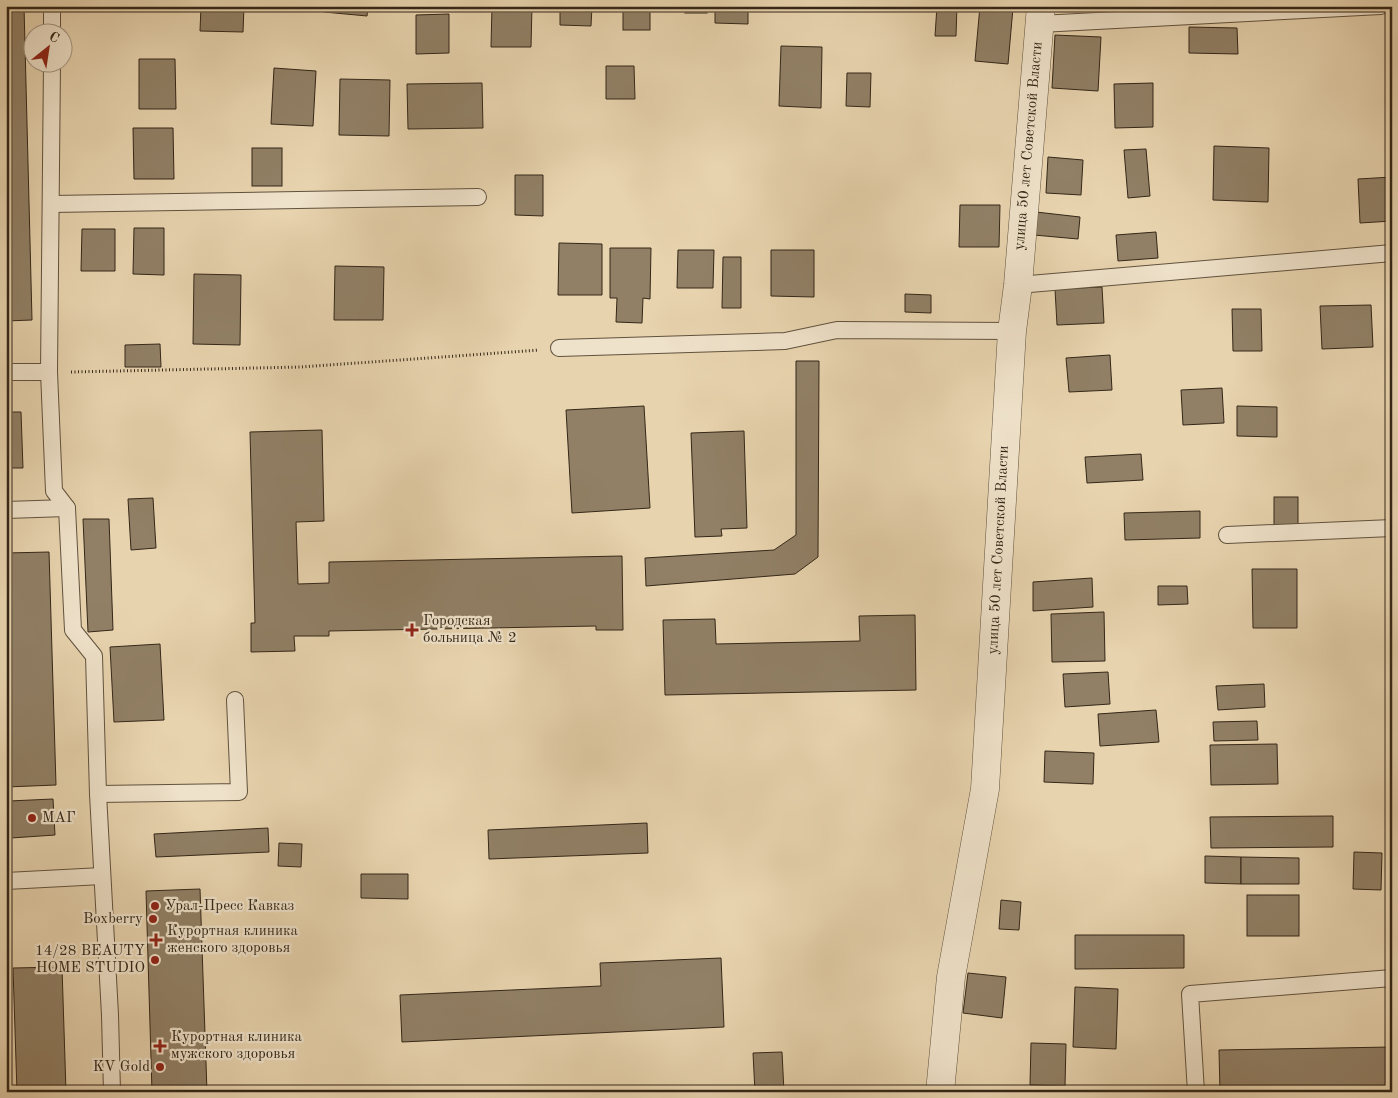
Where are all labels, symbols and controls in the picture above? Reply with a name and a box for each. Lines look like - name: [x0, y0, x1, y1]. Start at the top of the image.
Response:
- north arrow: [22, 22, 72, 72]
- text: С: [46, 29, 62, 46]
- street label: улица 50 лет Советской Власти: [1012, 41, 1046, 251]
- street label: улица 50 лет Советской Власти: [986, 445, 1012, 655]
- place label: Городская больница № 2: [423, 614, 517, 646]
- marker: Городская больница № 2: [405, 623, 419, 637]
- place label: МАГ: [42, 811, 76, 826]
- marker: МАГ: [26, 812, 38, 824]
- place label: Урал-Пресс Кавказ: [165, 899, 294, 914]
- marker: Урал-Пресс Кавказ: [149, 900, 161, 912]
- place label: Boxberry: [83, 912, 143, 927]
- marker: Boxberry: [147, 913, 159, 925]
- place label: Курортная клиника женского здоровья: [167, 924, 299, 956]
- marker: Курортная клиника женского здоровья: [149, 933, 163, 947]
- place label: 14/28 BEAUTY HOME STUDIO: [35, 944, 145, 976]
- marker: 14/28 BEAUTY HOME STUDIO: [149, 954, 161, 966]
- place label: Курортная клиника мужского здоровья: [171, 1030, 303, 1062]
- marker: Курортная клиника мужского здоровья: [153, 1039, 167, 1053]
- place label: KV Gold: [93, 1060, 150, 1075]
- marker: KV Gold: [154, 1061, 166, 1073]

